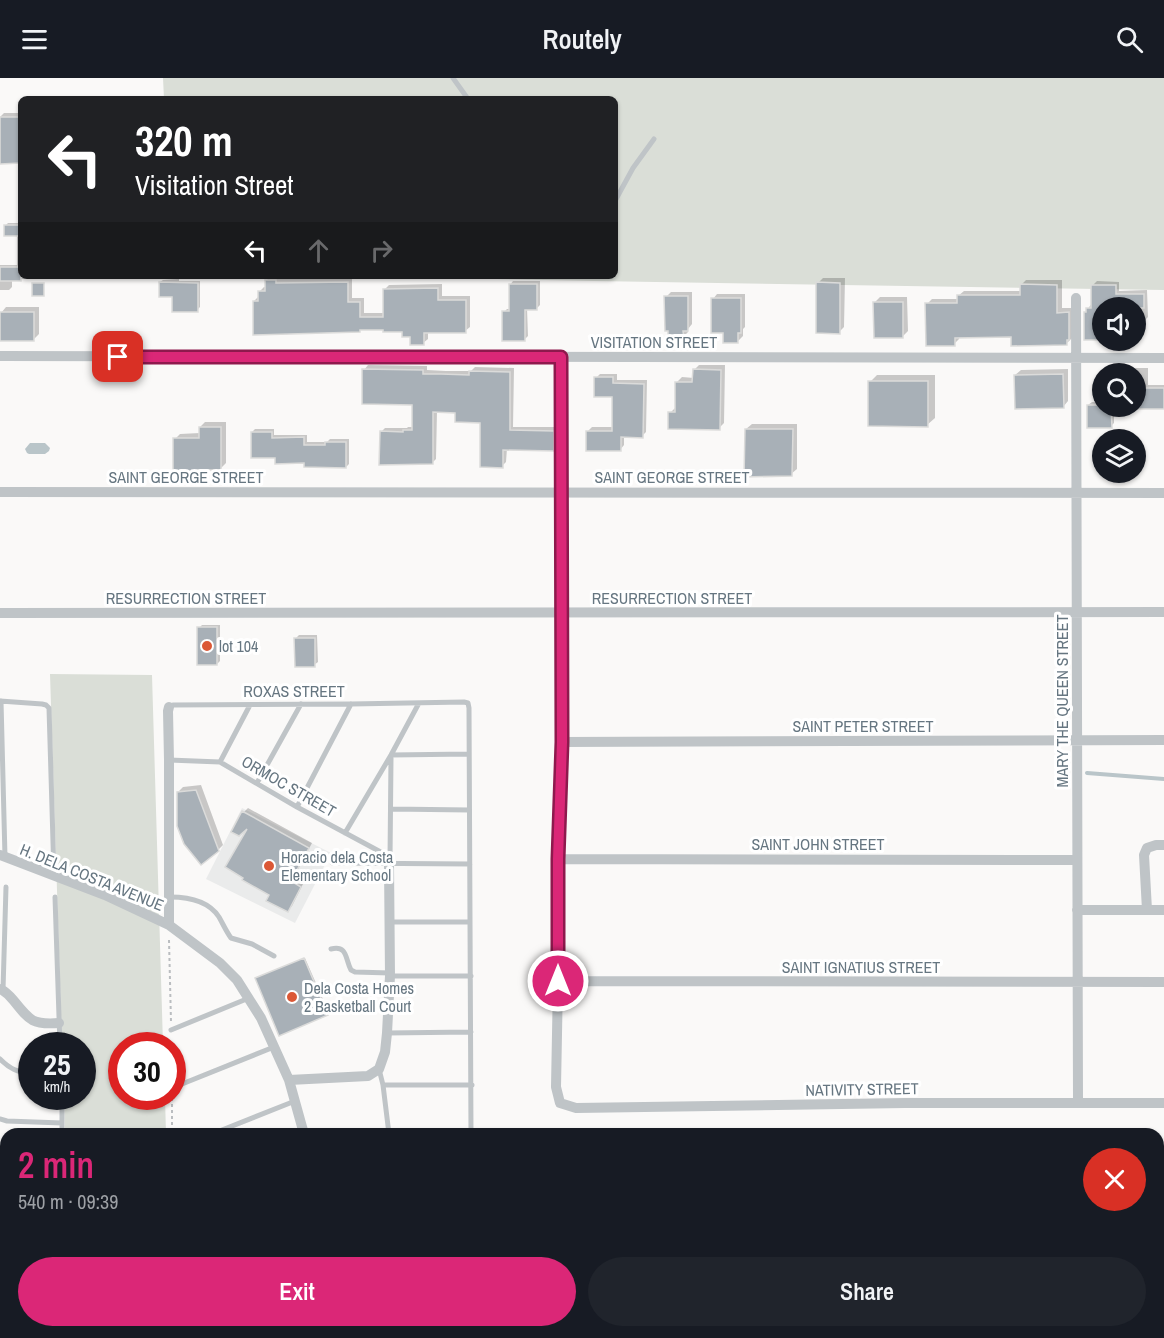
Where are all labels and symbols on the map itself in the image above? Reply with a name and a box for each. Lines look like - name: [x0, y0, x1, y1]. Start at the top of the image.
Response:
- pin: [92, 331, 143, 382]
- street label: VISITATION STREET: [591, 331, 717, 353]
- street label: SAINT GEORGE STREET: [108, 466, 264, 488]
- street label: SAINT GEORGE STREET: [594, 466, 750, 488]
- street label: RESURRECTION STREET: [106, 587, 266, 609]
- street label: RESURRECTION STREET: [592, 587, 752, 609]
- street label: MARY THE QUEEN STREET: [1051, 615, 1073, 787]
- place label: lot 104: [219, 635, 258, 657]
- marker: lot 104: [200, 639, 214, 653]
- street label: ROXAS STREET: [243, 680, 345, 702]
- street label: SAINT PETER STREET: [792, 715, 934, 737]
- street label: ORMOC STREET: [238, 750, 340, 822]
- street label: SAINT JOHN STREET: [751, 833, 885, 855]
- street label: H. DELA COSTA AVENUE: [17, 838, 167, 916]
- place label: Horacio dela Costa Elementary School: [281, 846, 394, 886]
- marker: Horacio dela Costa Elementary School: [262, 859, 276, 873]
- position arrow: [526, 949, 590, 1013]
- street label: SAINT IGNATIUS STREET: [782, 956, 940, 978]
- place label: Dela Costa Homes 2 Basketball Court: [304, 977, 414, 1017]
- marker: Dela Costa Homes 2 Basketball Court: [285, 990, 299, 1004]
- speed limit sign: 30: [108, 1032, 186, 1110]
- street label: NATIVITY STREET: [805, 1077, 919, 1101]

